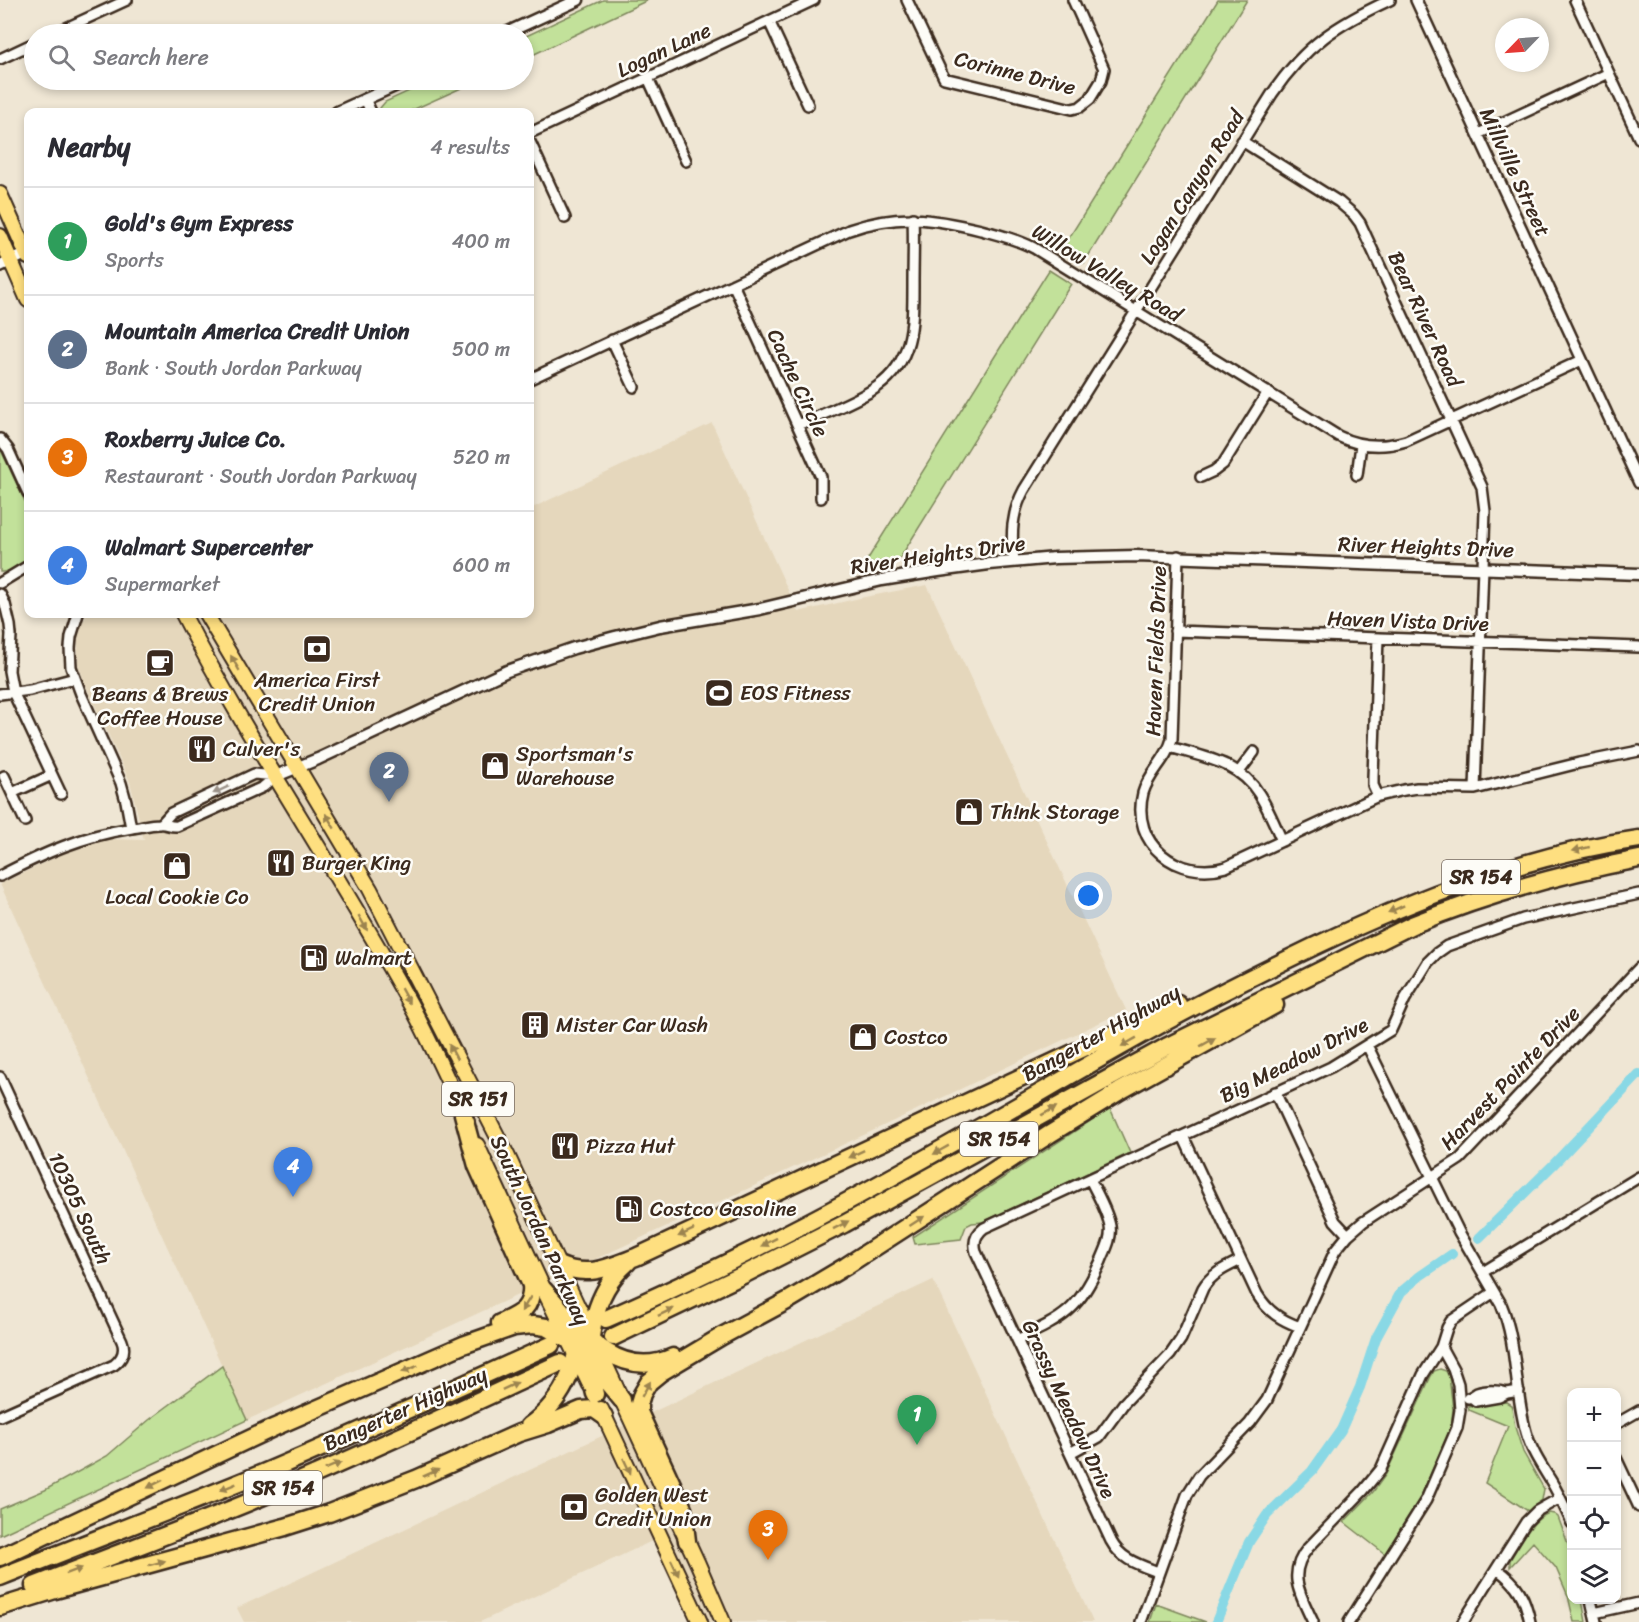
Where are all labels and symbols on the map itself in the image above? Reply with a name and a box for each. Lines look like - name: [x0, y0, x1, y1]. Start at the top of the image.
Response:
- street label: Logan Lane: [610, 11, 718, 89]
- north arrow: [1495, 18, 1549, 72]
- street label: Corinne Drive: [950, 40, 1080, 106]
- street label: Logan Canyon Road: [1129, 100, 1256, 272]
- street label: Millville Street: [1468, 101, 1562, 243]
- street label: Willow Valley Road: [1024, 213, 1191, 334]
- street label: Bear River Road: [1377, 245, 1474, 395]
- street label: Cache Circle: [756, 322, 840, 444]
- street label: River Heights Drive: [848, 524, 1028, 586]
- street label: River Heights Drive: [1337, 525, 1515, 569]
- street label: Haven Fields Drive: [1134, 565, 1178, 737]
- street label: Haven Vista Drive: [1327, 599, 1489, 643]
- bank icon: America First Credit Union: [301, 633, 333, 665]
- cafe icon: Beans & Brews Coffee House: [144, 647, 176, 679]
- one-way arrow: [229, 655, 240, 671]
- place label: America First Credit Union: [253, 661, 381, 723]
- place label: EOS Fitness: [740, 674, 851, 712]
- place label: Beans & Brews Coffee House: [92, 675, 229, 737]
- sports icon: EOS Fitness: [703, 677, 735, 709]
- place label: Culver's: [223, 730, 300, 768]
- restaurant icon: Culver's: [186, 733, 218, 765]
- place label: Sportsman's Warehouse: [516, 735, 634, 797]
- shop icon: Sportsman's Warehouse: [479, 750, 511, 782]
- pin: 2: [370, 752, 408, 802]
- one-way arrow: [213, 785, 230, 794]
- place label: Th!nk Storage: [990, 793, 1119, 831]
- shop icon: Th!nk Storage: [953, 796, 985, 828]
- one-way arrow: [324, 813, 335, 829]
- place label: Burger King: [302, 844, 411, 882]
- one-way arrow: [1572, 845, 1591, 855]
- restaurant icon: Burger King: [265, 847, 297, 879]
- shop icon: Local Cookie Co: [161, 850, 193, 882]
- road number: SR 154: [1442, 860, 1520, 894]
- place label: Local Cookie Co: [105, 878, 249, 916]
- your location: [1074, 881, 1103, 910]
- one-way arrow: [1387, 904, 1405, 914]
- one-way arrow: [358, 915, 368, 932]
- place label: Walmart: [335, 939, 412, 977]
- fuel station icon: Walmart: [298, 942, 330, 974]
- street label: Bangerter Highway: [1015, 973, 1188, 1092]
- one-way arrow: [400, 988, 410, 1005]
- street label: Harvest Pointe Drive: [1430, 996, 1590, 1160]
- place label: Mister Car Wash: [556, 1006, 708, 1044]
- street label: Big Meadow Drive: [1213, 1006, 1375, 1114]
- building icon: Mister Car Wash: [519, 1009, 551, 1041]
- place label: Costco: [884, 1018, 948, 1056]
- shop icon: Costco: [847, 1021, 879, 1053]
- one-way arrow: [1120, 1037, 1137, 1047]
- one-way arrow: [1200, 1037, 1217, 1047]
- one-way arrow: [448, 1043, 458, 1060]
- road number: SR 151: [442, 1082, 514, 1116]
- one-way arrow: [1041, 1106, 1057, 1117]
- road number: SR 154: [960, 1122, 1038, 1156]
- place label: Pizza Hut: [586, 1127, 677, 1165]
- street label: South Jordan Parkway: [479, 1128, 601, 1332]
- restaurant icon: Pizza Hut: [549, 1130, 581, 1162]
- one-way arrow: [933, 1144, 949, 1155]
- street label: 10305 South: [37, 1145, 123, 1271]
- pin: 4: [274, 1148, 312, 1197]
- one-way arrow: [848, 1149, 865, 1158]
- place label: Costco Gasoline: [650, 1190, 796, 1228]
- fuel station icon: Costco Gasoline: [613, 1193, 645, 1225]
- one-way arrow: [908, 1215, 925, 1226]
- one-way arrow: [832, 1221, 850, 1231]
- one-way arrow: [677, 1229, 694, 1238]
- one-way arrow: [761, 1237, 778, 1247]
- one-way arrow: [520, 1296, 531, 1312]
- one-way arrow: [658, 1307, 675, 1316]
- street label: Grassy Meadow Drive: [1011, 1313, 1127, 1505]
- street label: Bangerter Highway: [317, 1356, 494, 1462]
- one-way arrow: [401, 1364, 418, 1373]
- one-way arrow: [641, 1380, 651, 1397]
- one-way arrow: [502, 1381, 519, 1390]
- pin: 1: [898, 1396, 936, 1445]
- one-way arrow: [622, 1457, 632, 1475]
- one-way arrow: [324, 1461, 342, 1470]
- one-way arrow: [422, 1468, 440, 1478]
- road number: SR 154: [244, 1471, 322, 1505]
- place label: Golden West Credit Union: [595, 1476, 711, 1538]
- one-way arrow: [147, 1479, 164, 1488]
- one-way arrow: [219, 1482, 237, 1492]
- bank icon: Golden West Credit Union: [558, 1491, 590, 1523]
- pin: 3: [748, 1510, 788, 1560]
- one-way arrow: [149, 1558, 167, 1567]
- one-way arrow: [670, 1559, 680, 1577]
- one-way arrow: [65, 1565, 83, 1575]

